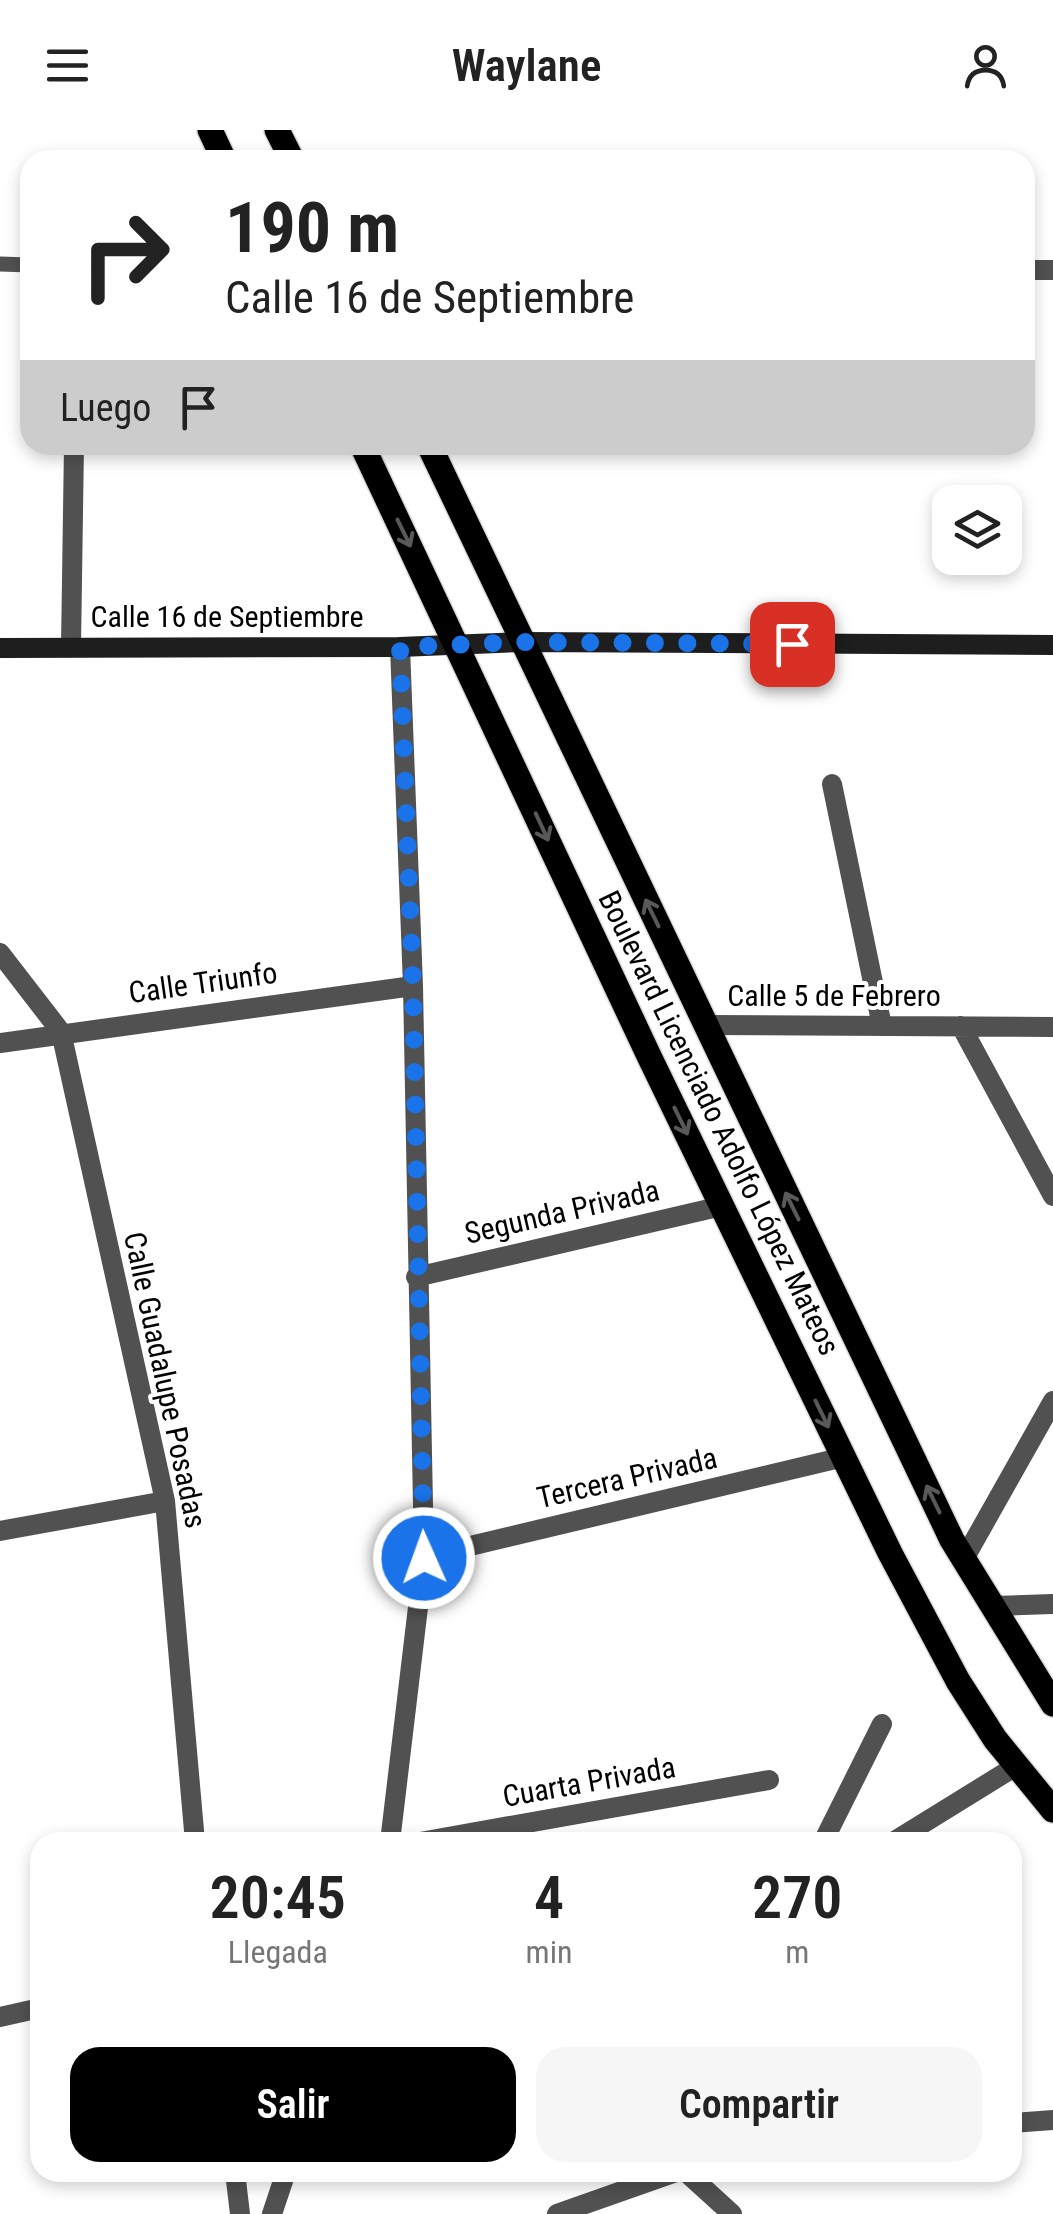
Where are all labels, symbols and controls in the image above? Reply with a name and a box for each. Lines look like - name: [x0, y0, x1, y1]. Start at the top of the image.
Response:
- icon: menu: [40, 38, 95, 93]
- icon: person: [958, 38, 1013, 93]
- text: Waylane: [452, 39, 601, 92]
- text: 190 m: [225, 187, 399, 269]
- icon: right: [60, 190, 190, 320]
- text: Calle 16 de Septiembre: [225, 271, 634, 324]
- icon: arrive: [171, 380, 226, 435]
- text: Luego: [60, 386, 151, 430]
- map controls: [932, 485, 1022, 575]
- button: layers: [932, 485, 1022, 575]
- one-way arrow: [396, 517, 415, 547]
- street label: Calle 16 de Septiembre: [91, 599, 363, 634]
- pin: [750, 602, 835, 687]
- icon: arrive: [765, 617, 820, 672]
- one-way arrow: [534, 811, 553, 841]
- street label: Boulevard Licenciado Adolfo López Mateos: [591, 885, 847, 1361]
- one-way arrow: [642, 899, 661, 929]
- street label: Calle Triunfo: [126, 955, 279, 1010]
- street label: Calle 5 de Febrero: [727, 978, 941, 1013]
- one-way arrow: [672, 1105, 691, 1135]
- street label: Segunda Privada: [461, 1172, 663, 1251]
- one-way arrow: [782, 1192, 801, 1222]
- street label: Calle Guadalupe Posadas: [117, 1229, 214, 1531]
- one-way arrow: [814, 1398, 833, 1428]
- street label: Tercera Privada: [533, 1440, 720, 1515]
- one-way arrow: [922, 1485, 941, 1515]
- position arrow: [372, 1506, 476, 1610]
- street label: Cuarta Privada: [500, 1749, 678, 1814]
- text: 20:45: [209, 1862, 346, 1933]
- text: 4: [534, 1862, 564, 1933]
- text: 270: [752, 1862, 842, 1933]
- text: Llegada: [228, 1933, 328, 1971]
- text: min: [526, 1933, 572, 1971]
- text: m: [785, 1933, 809, 1971]
- button: Salir: [70, 2047, 516, 2162]
- button: Compartir: [536, 2047, 982, 2162]

